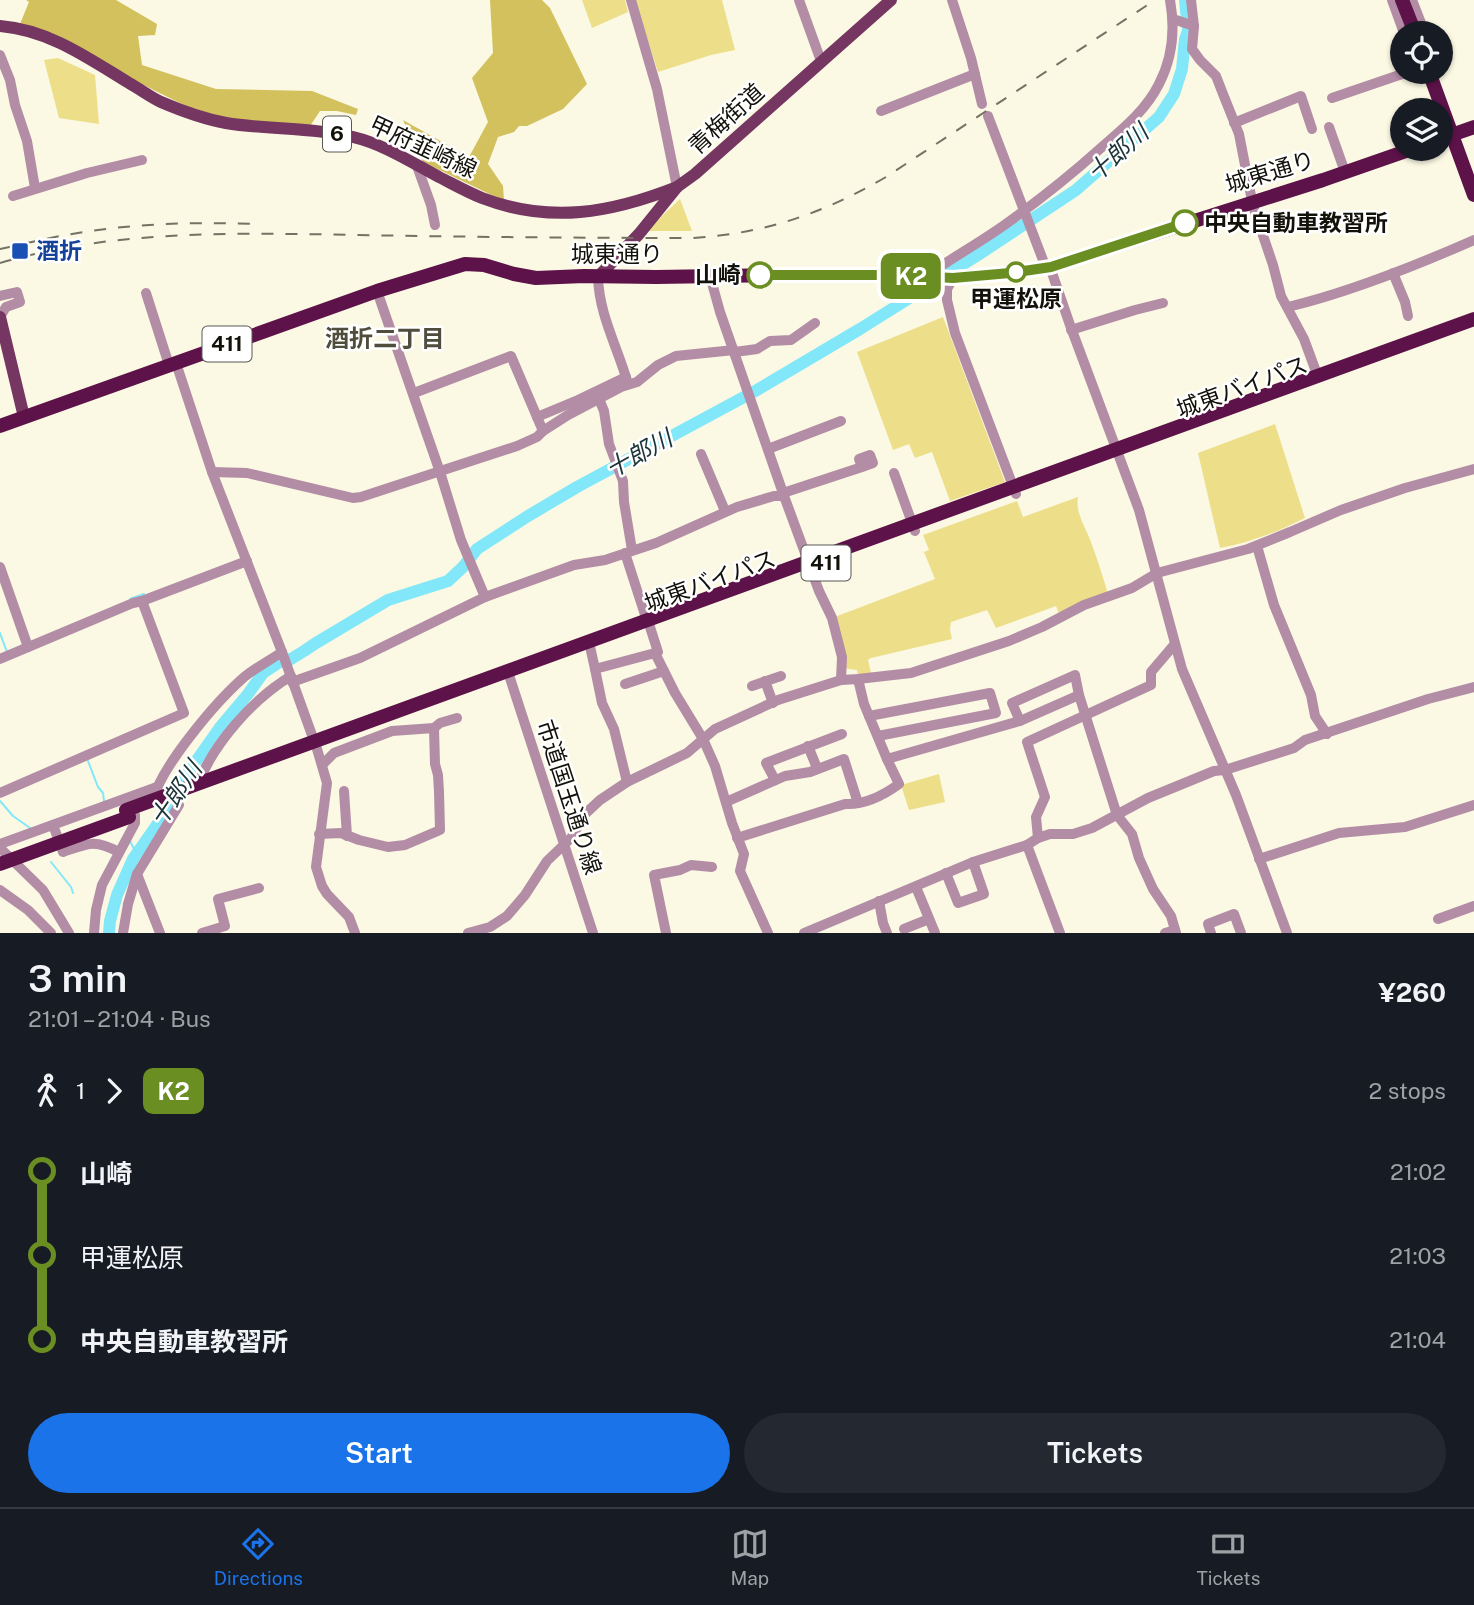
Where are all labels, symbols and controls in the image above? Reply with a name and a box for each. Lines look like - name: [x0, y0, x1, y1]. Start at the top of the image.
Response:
- map controls: [1390, 21, 1453, 161]
- button: locate: [1390, 21, 1453, 84]
- street label: 青梅街道: [682, 78, 769, 159]
- button: layers: [1390, 98, 1453, 161]
- street label: 甲府韮崎線: [365, 110, 481, 183]
- road number: 6: [323, 116, 351, 152]
- water label: 十郎川: [1081, 116, 1156, 187]
- street label: 城東通り: [1222, 145, 1318, 198]
- place label: 中央自動車教習所: [1204, 209, 1388, 236]
- marker: 中央自動車教習所: [1172, 210, 1198, 236]
- place label: 酒折: [36, 237, 82, 264]
- street label: 城東通り: [571, 240, 663, 267]
- marker: 酒折: [10, 241, 30, 261]
- line badge: K2: [880, 253, 942, 299]
- place label: 山崎: [695, 261, 741, 288]
- marker: 山崎: [747, 262, 773, 288]
- text: K2: [895, 262, 927, 290]
- marker: 甲運松原: [1006, 262, 1026, 282]
- place label: 甲運松原: [970, 285, 1062, 312]
- district label: 酒折二丁目: [325, 324, 445, 352]
- road number: 411: [202, 326, 252, 362]
- street label: 城東バイパス: [1173, 350, 1311, 423]
- water label: 十郎川: [600, 422, 679, 483]
- street label: 城東バイパス: [641, 544, 779, 617]
- road number: 411: [802, 546, 850, 580]
- street label: 市道国玉通り線: [532, 716, 607, 878]
- water label: 十郎川: [143, 753, 209, 831]
- text: 3 min: [28, 956, 127, 1001]
- text: ¥260: [1379, 977, 1446, 1008]
- text: 21:01 – 21:04 · Bus: [28, 1005, 211, 1032]
- icon: walk: [28, 1072, 66, 1110]
- icon: forward: [95, 1072, 133, 1110]
- text: 1: [76, 1077, 85, 1104]
- text: K2: [157, 1077, 190, 1105]
- text: 2 stops: [1368, 1077, 1446, 1104]
- text: 山崎: [80, 1158, 132, 1189]
- text: 21:02: [1390, 1158, 1446, 1185]
- text: 甲運松原: [80, 1242, 184, 1273]
- text: 21:03: [1389, 1242, 1446, 1269]
- text: 中央自動車教習所: [80, 1326, 288, 1357]
- text: 21:04: [1389, 1326, 1446, 1353]
- button: Start: [28, 1413, 730, 1493]
- button: Tickets: [744, 1413, 1446, 1493]
- tab: Directions: [214, 1525, 303, 1589]
- tab: Map: [730, 1525, 769, 1589]
- tab: Tickets: [1197, 1525, 1260, 1589]

